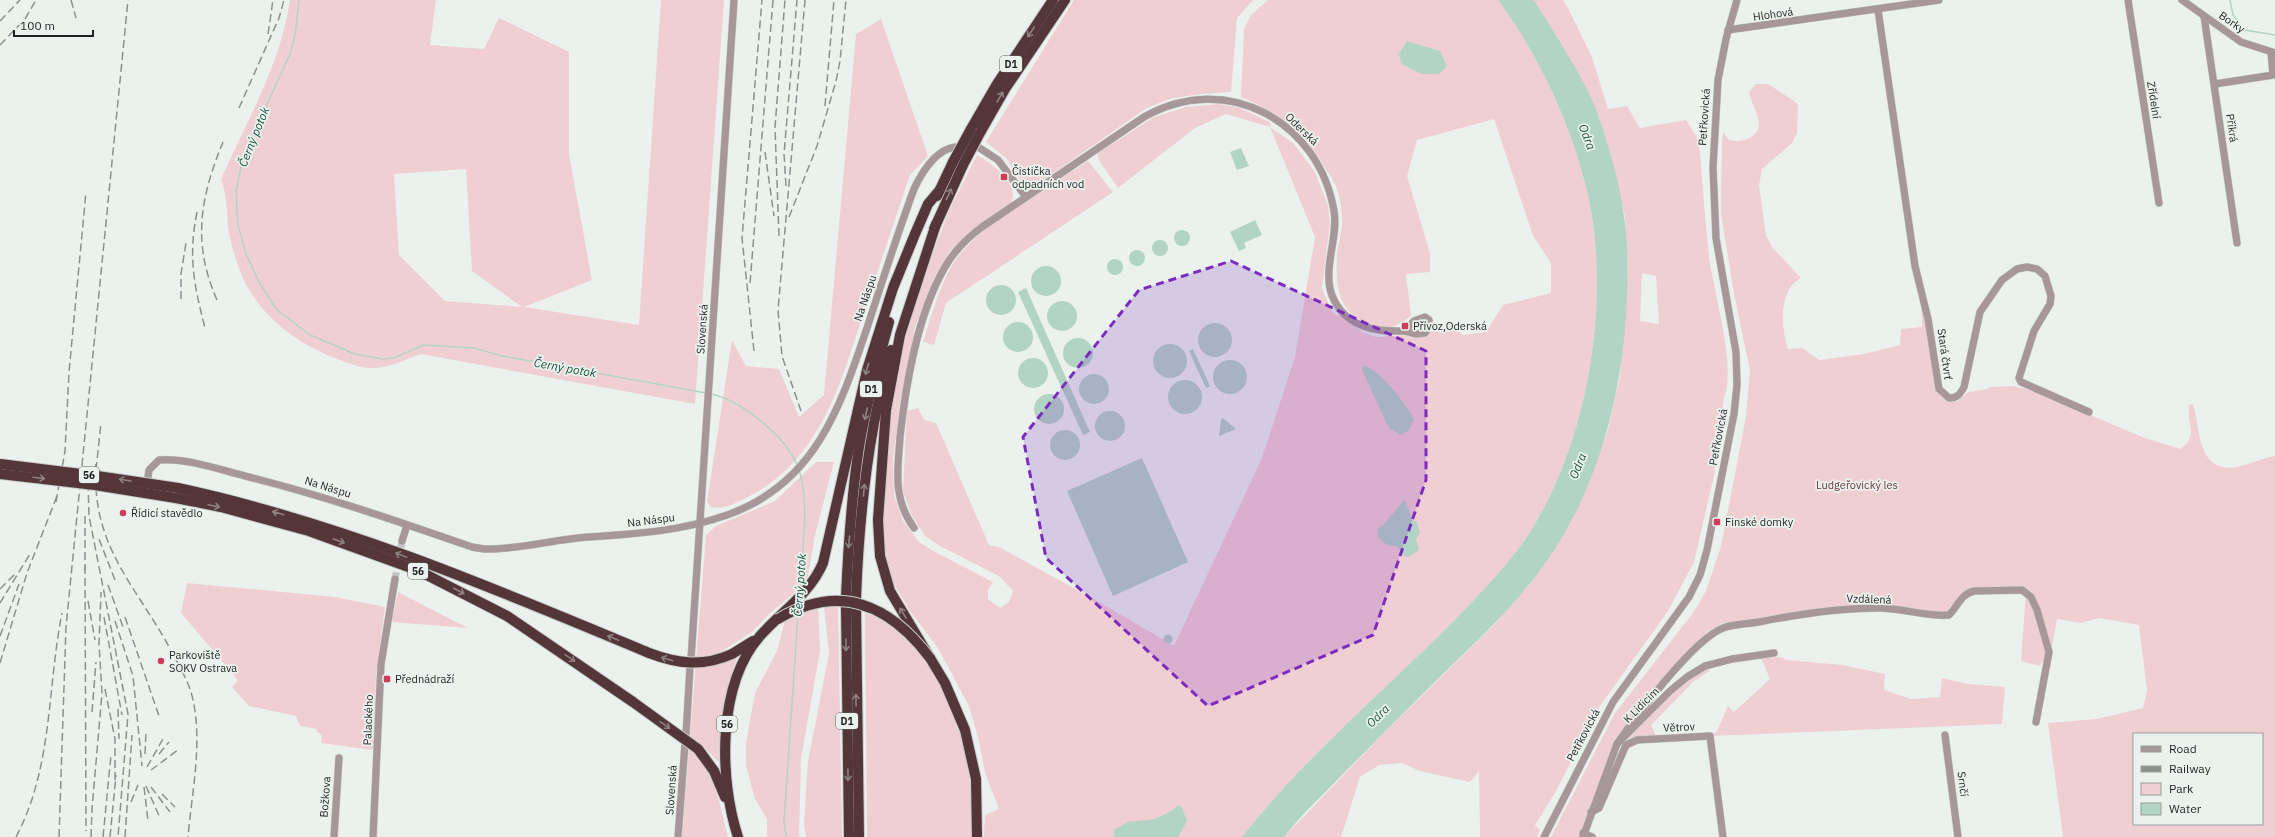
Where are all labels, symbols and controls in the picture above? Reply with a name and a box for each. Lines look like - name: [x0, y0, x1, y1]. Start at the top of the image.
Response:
- street label: Hlohová: [1752, 4, 1794, 24]
- street label: Borky: [2216, 8, 2248, 36]
- scale bar: [14, 12, 93, 38]
- text: 100 m: [20, 18, 55, 33]
- one-way arrow: [1027, 27, 1035, 38]
- road number: D1: [1000, 56, 1022, 72]
- street label: Zřídelní: [2144, 80, 2164, 120]
- street label: Petřkovická: [1695, 88, 1713, 146]
- one-way arrow: [997, 91, 1005, 103]
- water label: Černý potok: [235, 104, 273, 169]
- street label: Oderská: [1282, 110, 1322, 148]
- street label: Příkrá: [2223, 113, 2241, 143]
- water label: Odra: [1576, 122, 1599, 152]
- place label: Čistička odpadních vod: [1012, 164, 1084, 191]
- marker: Čistička odpadních vod: [999, 172, 1009, 182]
- one-way arrow: [946, 189, 953, 201]
- street label: Na Náspu: [851, 273, 879, 323]
- street label: Slovenská: [693, 303, 711, 354]
- place label: Přívoz,Oderská: [1413, 319, 1487, 333]
- marker: Přívoz,Oderská: [1400, 321, 1410, 331]
- street label: Stará čtvrť: [1934, 328, 1956, 382]
- water label: Černý potok: [533, 355, 598, 381]
- one-way arrow: [863, 362, 870, 375]
- road number: D1: [860, 381, 882, 397]
- one-way arrow: [862, 407, 870, 420]
- street label: Petřkovická: [1706, 407, 1730, 467]
- water label: Odra: [1566, 451, 1589, 481]
- road number: 56: [79, 467, 99, 483]
- street label: Na Náspu: [303, 473, 353, 501]
- one-way arrow: [32, 474, 45, 482]
- one-way arrow: [119, 476, 132, 484]
- park label: Ludgeřovický les: [1816, 478, 1898, 492]
- one-way arrow: [860, 484, 868, 497]
- one-way arrow: [207, 502, 220, 510]
- place label: Řídicí stavědlo: [131, 506, 203, 520]
- marker: Řídicí stavědlo: [118, 508, 128, 518]
- one-way arrow: [271, 509, 284, 516]
- street label: Na Náspu: [626, 510, 676, 530]
- place label: Finské domky: [1725, 515, 1794, 529]
- marker: Finské domky: [1712, 517, 1722, 527]
- one-way arrow: [845, 535, 852, 548]
- one-way arrow: [333, 538, 345, 546]
- one-way arrow: [395, 550, 407, 558]
- water label: Černý potok: [790, 552, 809, 617]
- road number: 56: [408, 563, 428, 579]
- one-way arrow: [453, 588, 465, 595]
- street label: Vzdálená: [1846, 591, 1892, 607]
- one-way arrow: [898, 607, 906, 619]
- one-way arrow: [607, 633, 619, 641]
- one-way arrow: [842, 638, 850, 651]
- place label: Parkoviště SOKV Ostrava: [169, 648, 237, 675]
- one-way arrow: [564, 654, 575, 662]
- one-way arrow: [660, 655, 673, 662]
- marker: Parkoviště SOKV Ostrava: [156, 656, 166, 666]
- place label: Přednádraží: [395, 672, 454, 686]
- marker: Přednádraží: [382, 674, 392, 684]
- street label: K Lidicím: [1620, 684, 1662, 726]
- street label: Palackého: [360, 694, 376, 746]
- one-way arrow: [853, 694, 860, 707]
- water label: Odra: [1363, 701, 1392, 730]
- street label: Petřkovická: [1563, 706, 1603, 764]
- road number: D1: [836, 713, 858, 729]
- road number: 56: [717, 716, 737, 732]
- street label: Větrov: [1663, 719, 1696, 735]
- one-way arrow: [659, 721, 670, 729]
- legend: [2133, 733, 2263, 825]
- text: Road: [2169, 741, 2197, 756]
- text: Railway: [2169, 761, 2211, 776]
- street label: Slovenská: [662, 764, 680, 815]
- one-way arrow: [844, 768, 852, 781]
- street label: Srnčí: [1955, 771, 1971, 797]
- street label: Božkova: [317, 776, 333, 818]
- text: Park: [2169, 781, 2194, 796]
- text: Water: [2169, 801, 2202, 816]

